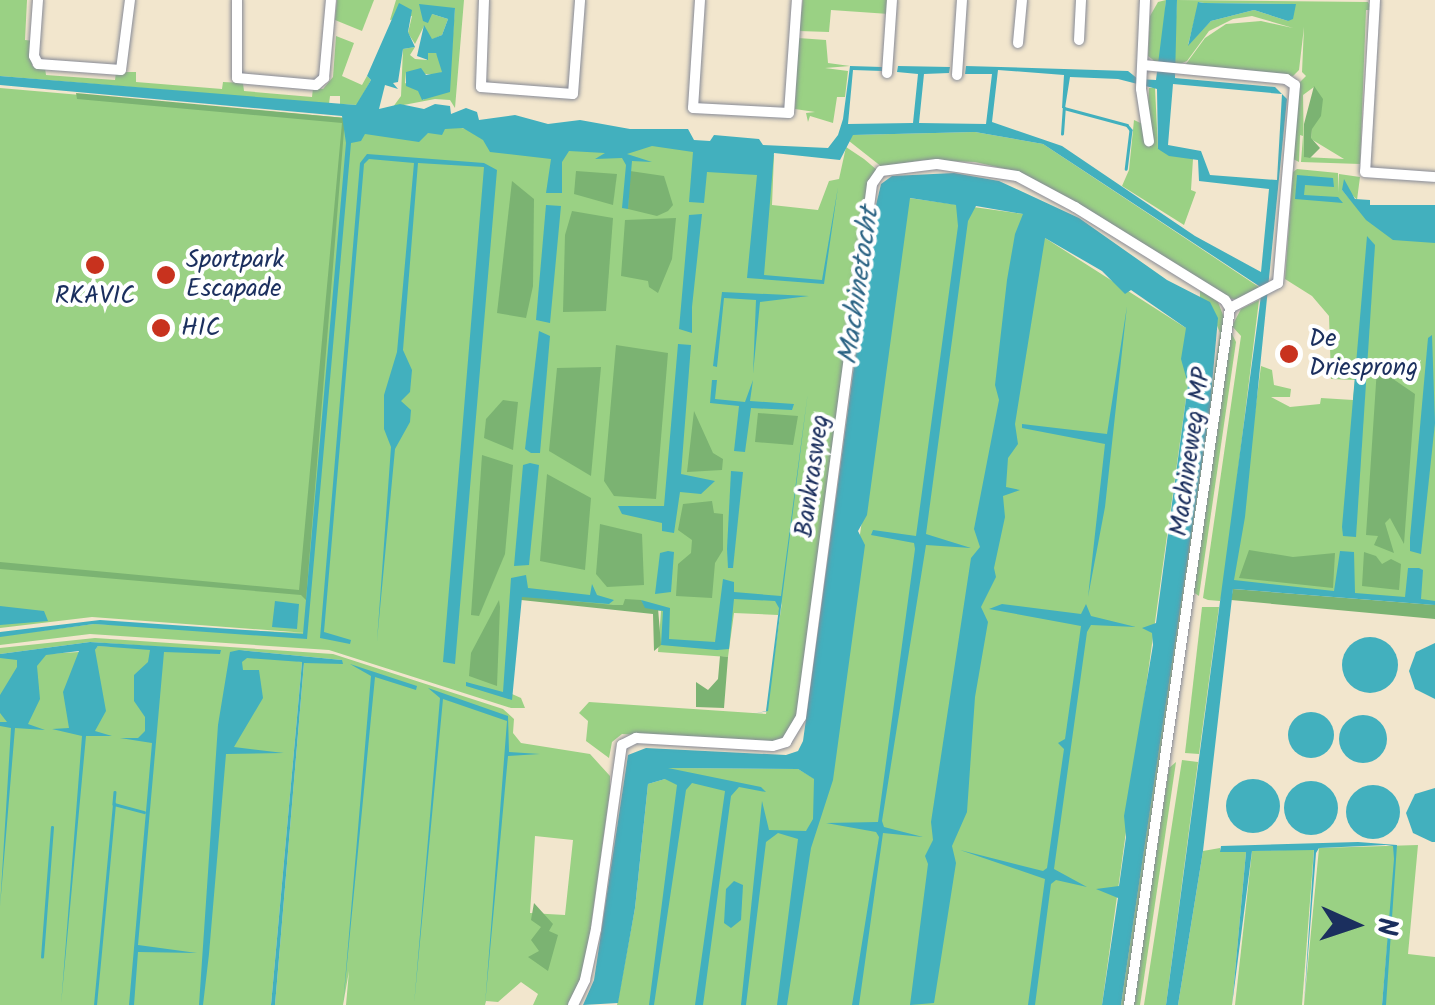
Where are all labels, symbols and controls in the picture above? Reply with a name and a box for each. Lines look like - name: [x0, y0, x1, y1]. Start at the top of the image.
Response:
- water label: Machinetocht: [832, 205, 888, 367]
- place label: Sportpark Escapade: [186, 246, 284, 305]
- marker: RKAVIC: [84, 254, 106, 276]
- marker: Sportpark Escapade: [155, 264, 177, 286]
- place label: RKAVIC: [55, 281, 135, 311]
- place label: HIC: [181, 313, 220, 343]
- marker: HIC: [150, 317, 172, 339]
- place label: De Driesprong: [1309, 325, 1418, 384]
- marker: De Driesprong: [1278, 343, 1300, 365]
- street label: Machineweg MP: [1164, 366, 1218, 538]
- street label: Bankrasweg: [790, 413, 836, 539]
- north arrow: [1305, 875, 1405, 975]
- text: N: [1363, 917, 1408, 937]

